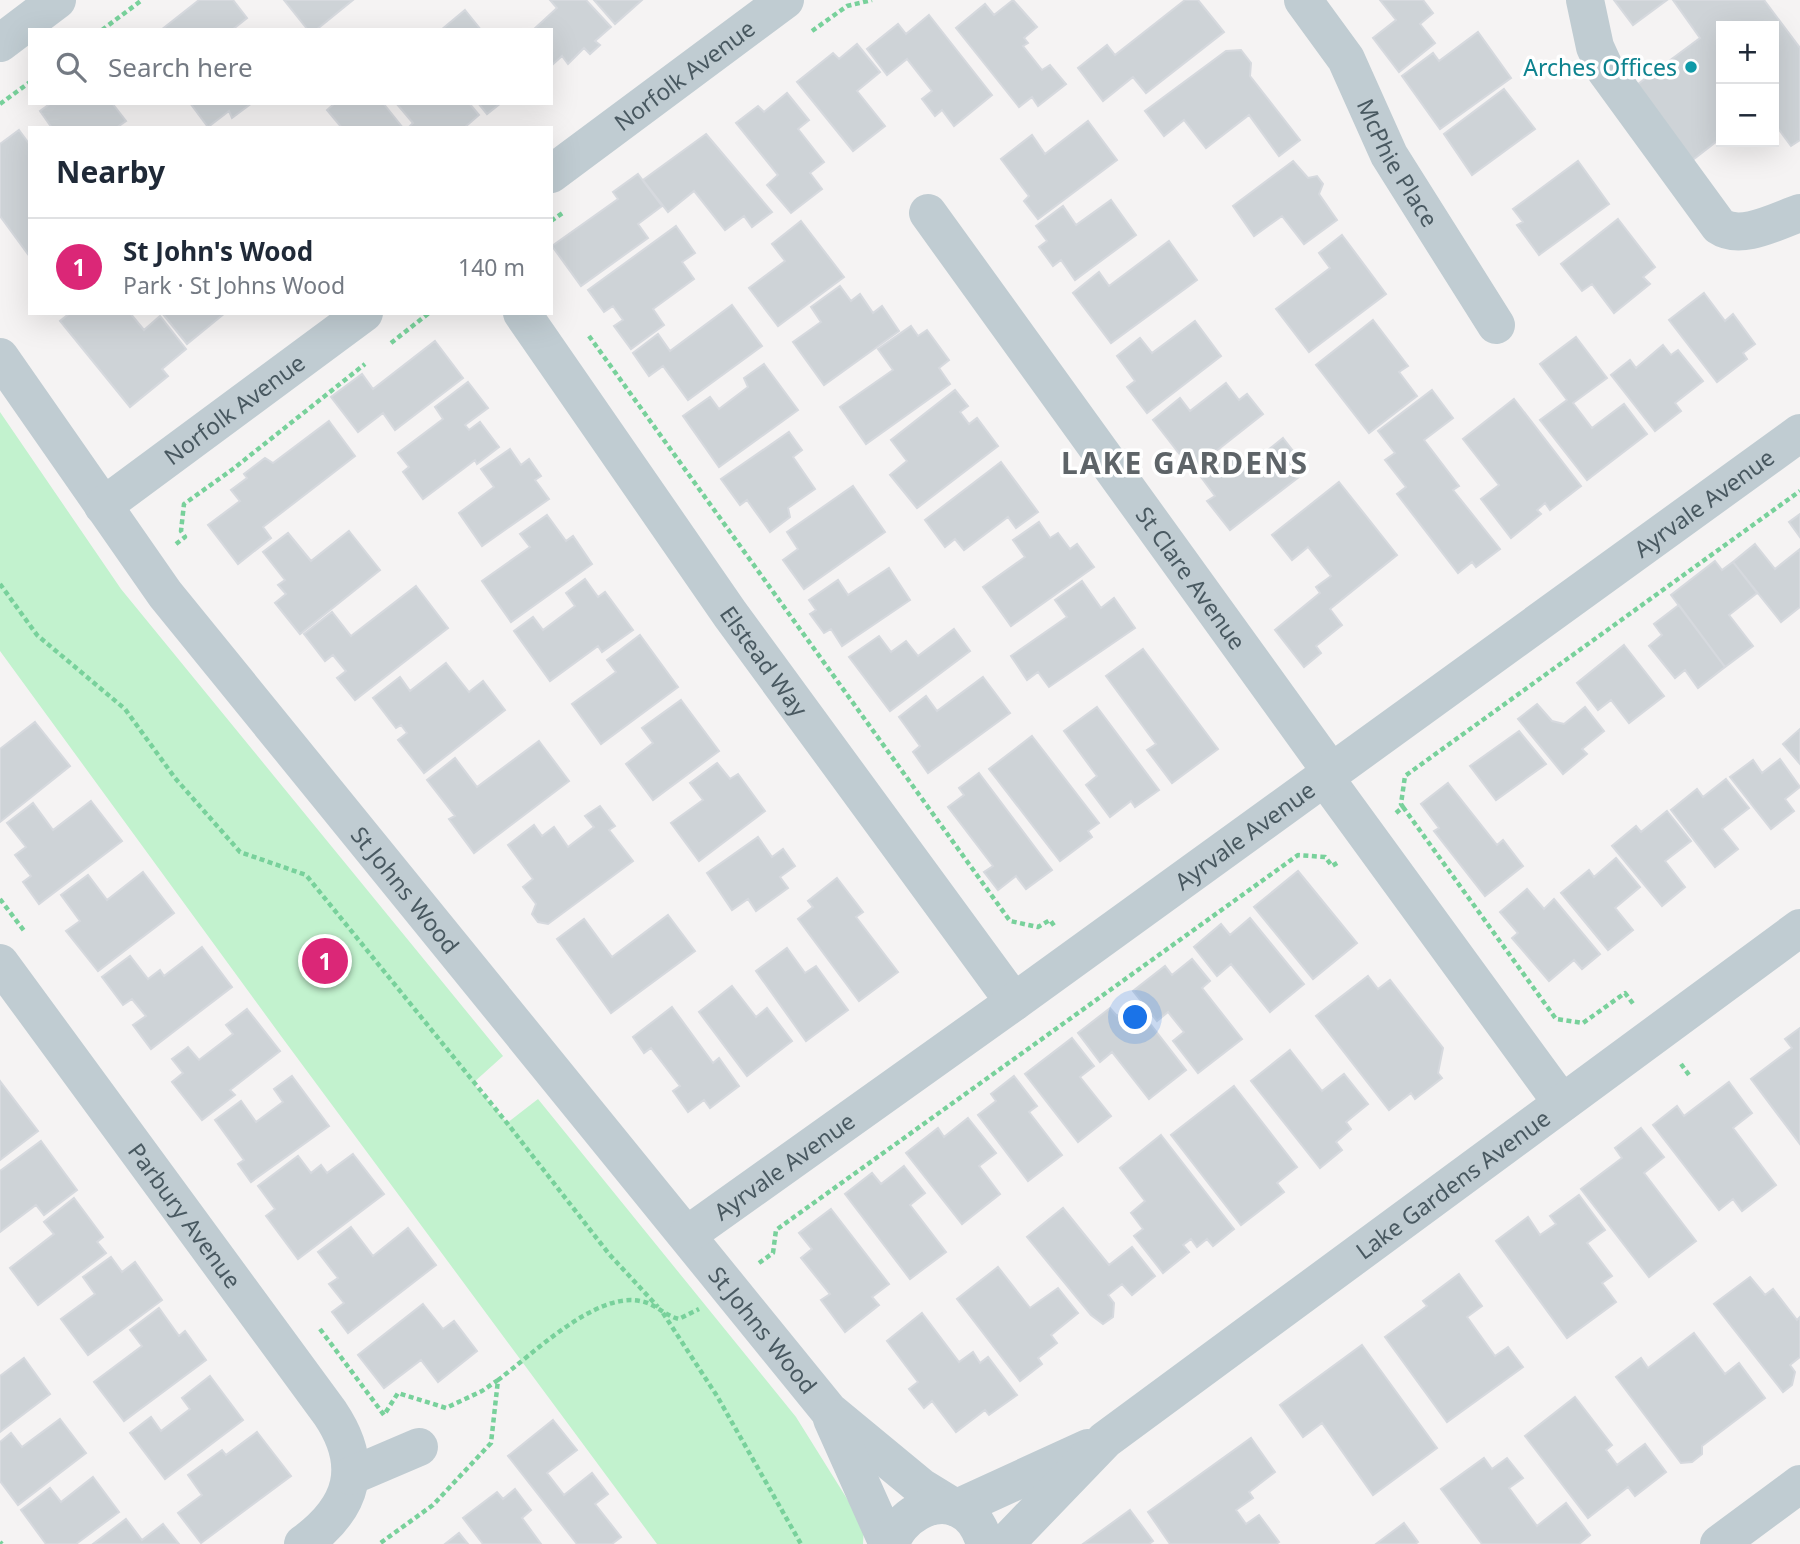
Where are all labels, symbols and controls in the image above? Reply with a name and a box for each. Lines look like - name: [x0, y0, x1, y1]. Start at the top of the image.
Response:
- street label: Norfolk Avenue: [607, 12, 761, 138]
- map controls: [1716, 21, 1779, 147]
- button: +: [1716, 21, 1779, 84]
- search box: [28, 28, 553, 105]
- icon: search: [52, 48, 90, 86]
- text: Search here: [108, 49, 253, 85]
- place label: Arches Offices: [1523, 51, 1677, 83]
- marker: Arches Offices: [1683, 59, 1699, 75]
- button: −: [1716, 84, 1779, 147]
- street label: McPhie Place: [1350, 94, 1446, 233]
- text: Nearby: [56, 151, 165, 192]
- text: St John's Wood: [123, 233, 313, 269]
- text: 1: [72, 251, 86, 283]
- text: 140 m: [458, 251, 525, 283]
- text: Park · St Johns Wood: [123, 269, 345, 301]
- street label: Norfolk Avenue: [157, 346, 311, 472]
- street label: Ayrvale Avenue: [1627, 441, 1780, 564]
- district label: LAKE GARDENS: [1061, 442, 1309, 483]
- street label: St Clare Avenue: [1129, 500, 1254, 656]
- street label: Elstead Way: [713, 599, 816, 723]
- street label: Ayrvale Avenue: [1168, 773, 1321, 897]
- street label: St Johns Wood: [344, 819, 467, 960]
- pin: 1: [302, 935, 348, 987]
- your location: [1118, 1000, 1152, 1034]
- street label: Lake Gardens Avenue: [1349, 1102, 1556, 1266]
- street label: Ayrvale Avenue: [707, 1105, 861, 1227]
- street label: Parbury Avenue: [121, 1136, 249, 1295]
- street label: St Johns Wood: [702, 1259, 825, 1400]

